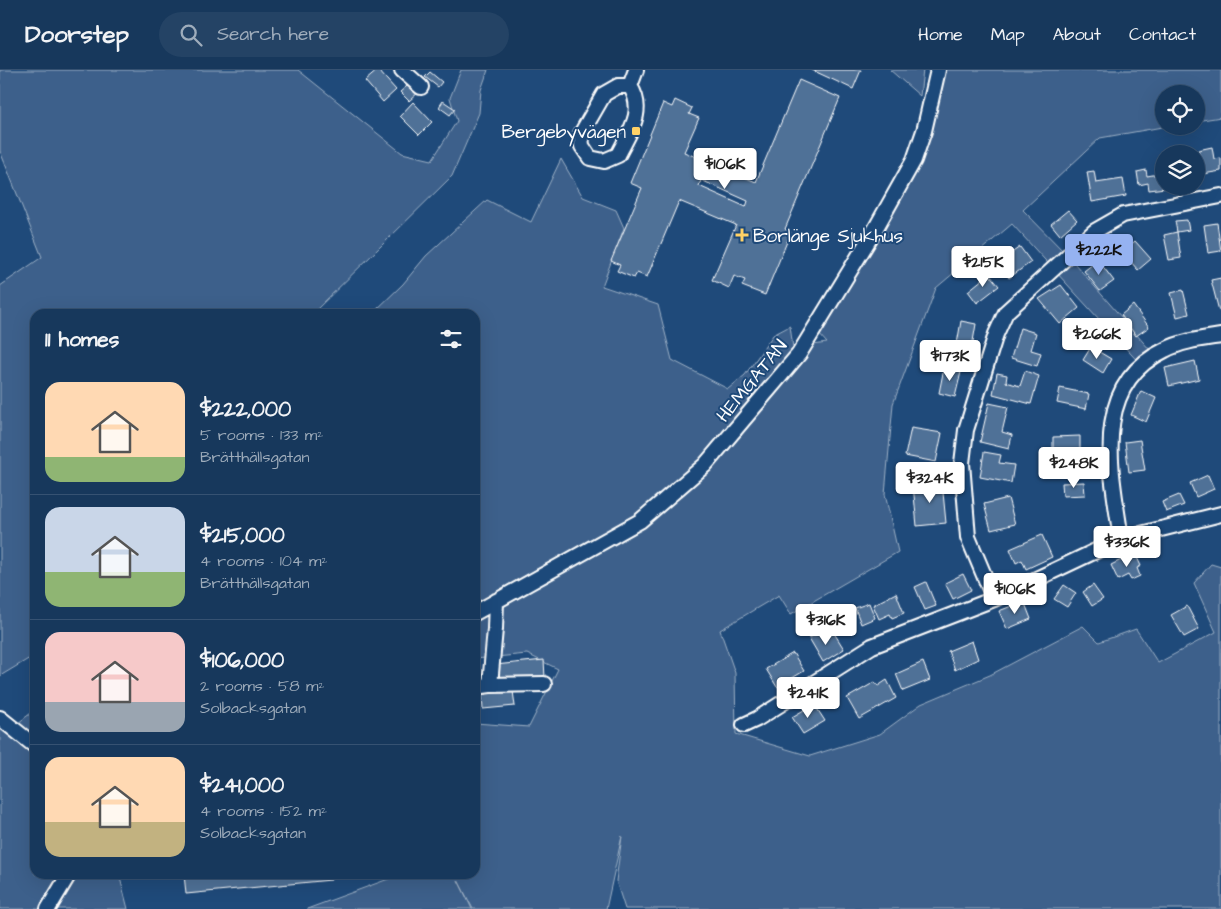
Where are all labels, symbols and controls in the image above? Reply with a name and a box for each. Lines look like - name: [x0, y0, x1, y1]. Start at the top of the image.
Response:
- search box: [159, 12, 509, 57]
- text: Doorstep: [25, 18, 129, 52]
- icon: search: [177, 21, 205, 49]
- text: Search here: [217, 21, 329, 48]
- text: Home: [918, 22, 963, 47]
- text: Map: [991, 22, 1025, 47]
- text: About: [1053, 22, 1101, 47]
- text: Contact: [1129, 22, 1196, 47]
- map controls: [1155, 85, 1205, 195]
- button: locate: [1155, 85, 1205, 135]
- place label: Bergebyvägen: [501, 119, 626, 147]
- marker: Bergebyvägen: [630, 125, 642, 137]
- button: layers: [1155, 145, 1205, 195]
- pin: $106K: [690, 148, 760, 190]
- text: $106K: [705, 153, 745, 175]
- place label: Borlänge Sjukhus: [753, 223, 903, 251]
- marker: Borlänge Sjukhus: [735, 228, 749, 242]
- pin: $222K: [1064, 234, 1134, 276]
- text: $222K: [1076, 239, 1122, 261]
- pin: $215K: [948, 246, 1018, 288]
- text: $215K: [962, 251, 1004, 273]
- pin: $266K: [1062, 318, 1132, 360]
- text: $266K: [1073, 323, 1121, 345]
- text: 11 homes: [45, 325, 119, 354]
- icon: filters: [437, 325, 465, 353]
- street label: HEMGATAN: [710, 334, 794, 428]
- pin: $173K: [915, 340, 985, 382]
- text: $173K: [931, 345, 969, 367]
- text: $222,000: [200, 395, 291, 424]
- icon: home: [85, 402, 145, 462]
- text: 5 rooms · 133 m²: [200, 424, 323, 446]
- text: Brätthällsgatan: [200, 446, 309, 468]
- pin: $248K: [1039, 446, 1109, 489]
- text: $248K: [1049, 452, 1099, 474]
- pin: $324K: [895, 462, 965, 504]
- text: $324K: [907, 467, 953, 489]
- text: $215,000: [200, 521, 285, 550]
- pin: $336K: [1092, 526, 1162, 568]
- icon: home: [85, 527, 145, 587]
- text: $336K: [1105, 531, 1149, 553]
- text: 4 rooms · 104 m²: [200, 550, 328, 572]
- text: Brätthällsgatan: [200, 572, 309, 594]
- pin: $106K: [980, 572, 1050, 615]
- text: $106K: [995, 578, 1035, 600]
- pin: $316K: [791, 604, 861, 646]
- text: $316K: [807, 609, 845, 631]
- text: $106,000: [200, 646, 284, 675]
- icon: home: [85, 652, 145, 712]
- text: 2 rooms · 58 m²: [200, 675, 325, 697]
- pin: $241K: [773, 676, 843, 719]
- text: $241K: [788, 682, 828, 704]
- text: Solbacksgatan: [200, 697, 306, 719]
- text: $241,000: [200, 771, 284, 800]
- icon: home: [85, 777, 145, 837]
- text: 4 rooms · 152 m²: [200, 800, 327, 822]
- text: Solbacksgatan: [200, 822, 306, 844]

